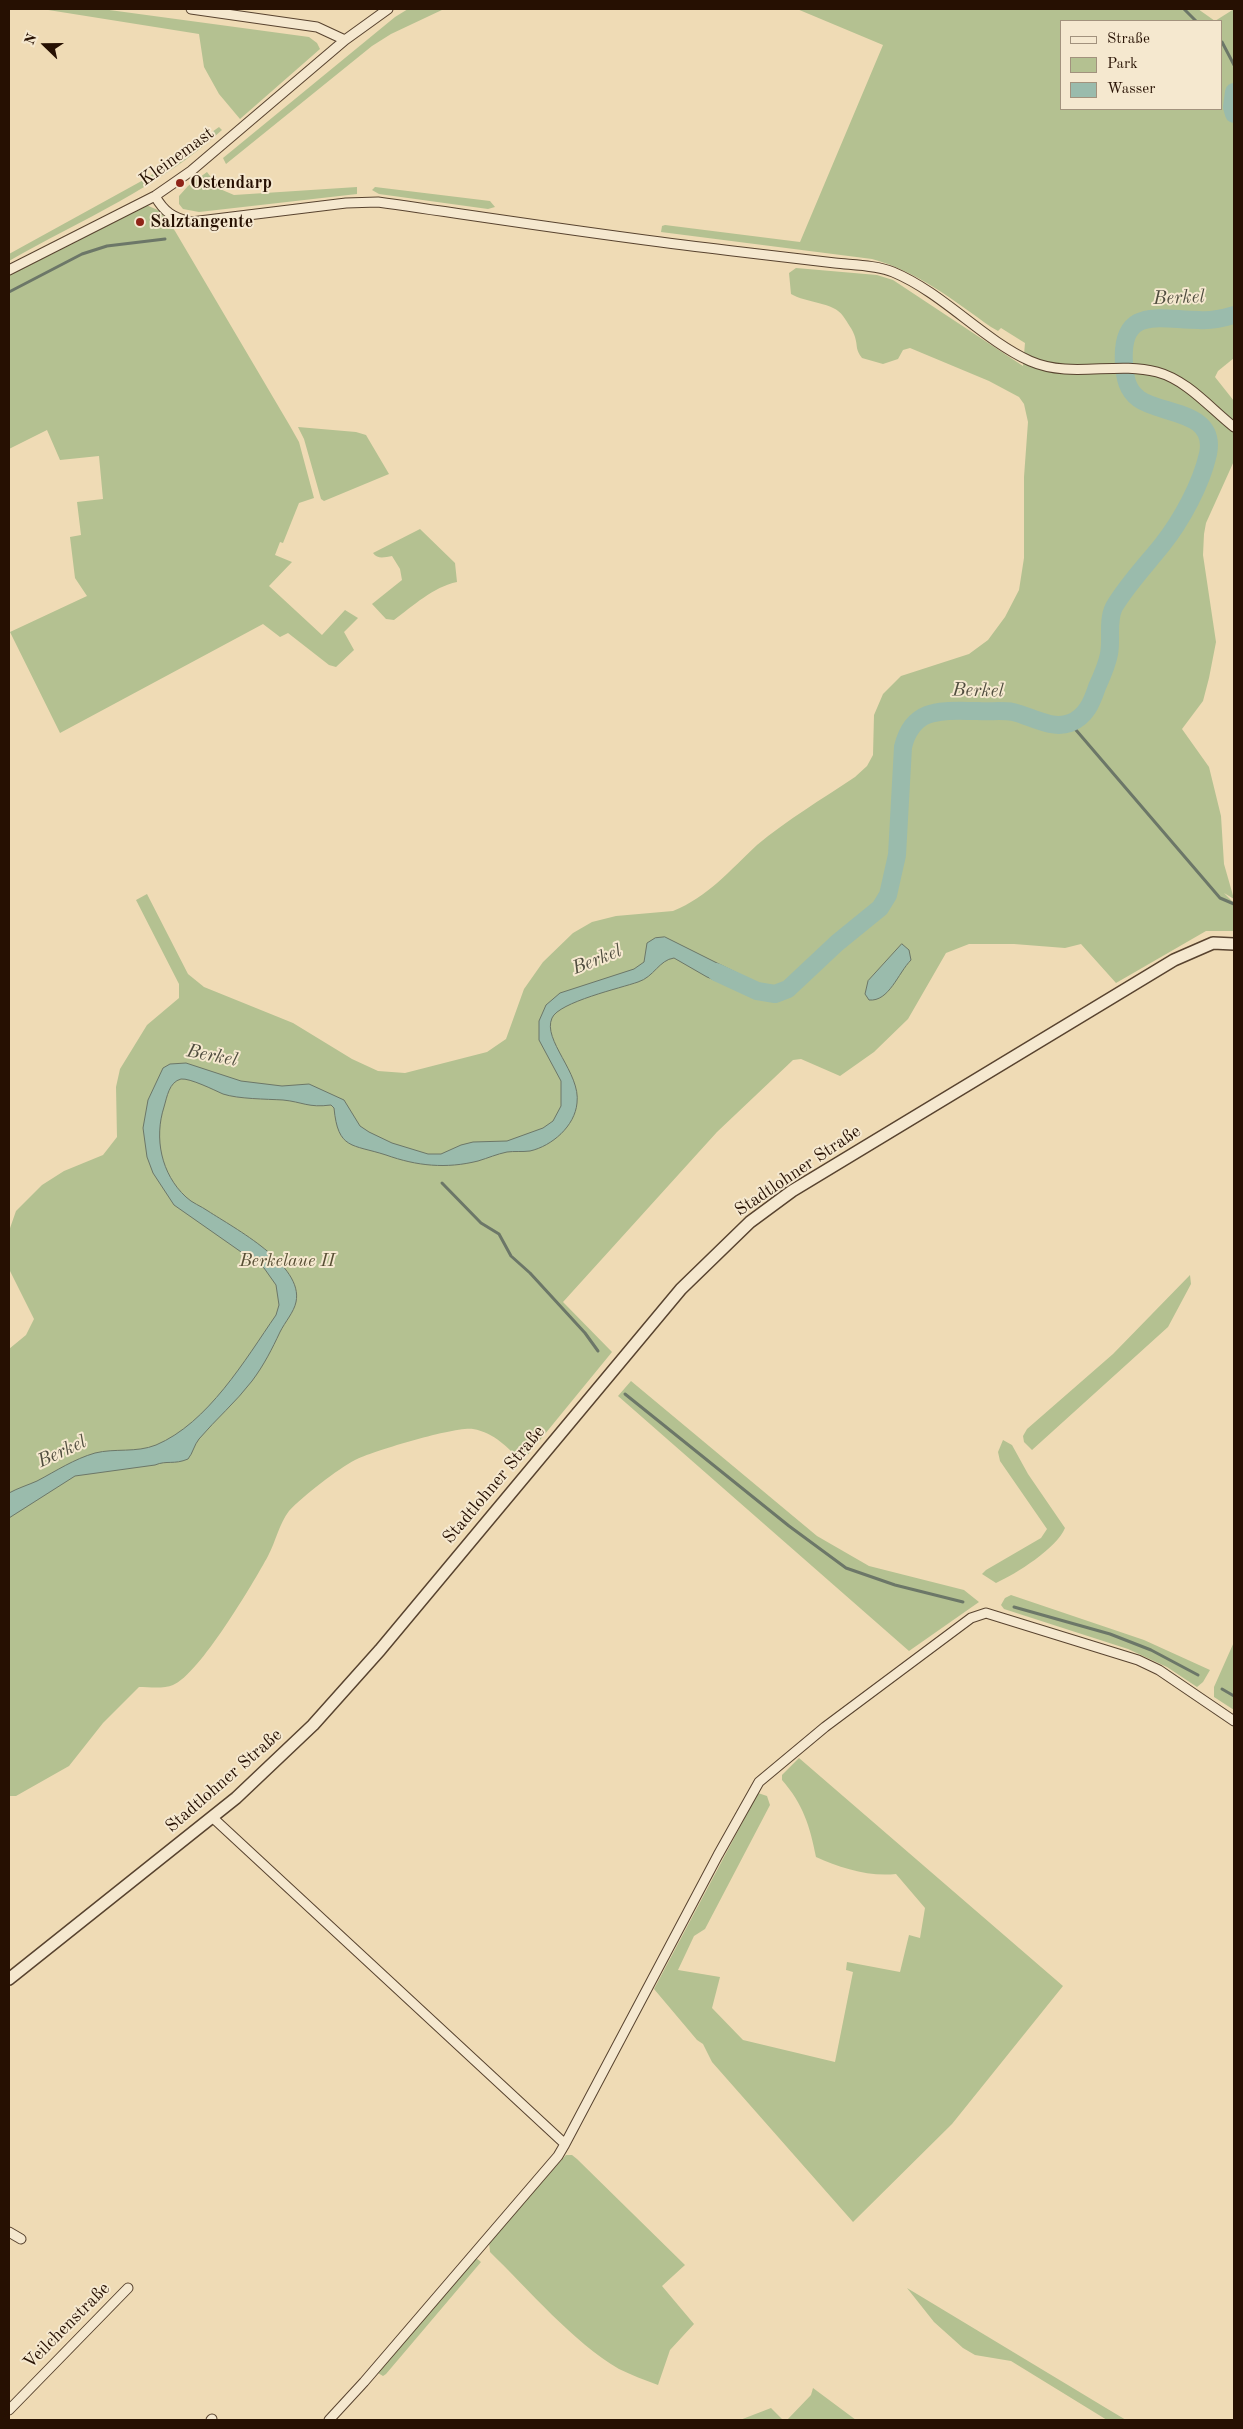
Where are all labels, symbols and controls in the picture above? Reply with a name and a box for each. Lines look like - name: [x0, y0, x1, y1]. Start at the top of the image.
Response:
- north arrow: [20, 20, 70, 70]
- legend: [1060, 20, 1223, 110]
- text: N: [23, 32, 40, 47]
- text: Straße: [1107, 32, 1150, 47]
- text: Park: [1107, 57, 1138, 72]
- text: Wasser: [1107, 82, 1155, 97]
- street label: Kleinemast: [135, 123, 219, 191]
- place label: Ostendarp: [190, 172, 272, 194]
- marker: Ostendarp: [174, 177, 186, 189]
- place label: Salztangente: [150, 211, 253, 233]
- marker: Salztangente: [134, 216, 146, 228]
- water label: Berkel: [1153, 286, 1205, 310]
- water label: Berkel: [952, 679, 1004, 703]
- water label: Berkel: [569, 940, 625, 980]
- water label: Berkel: [184, 1040, 240, 1072]
- street label: Stadtlohner Straße: [731, 1121, 865, 1221]
- park label: Berkelaue II: [239, 1250, 335, 1272]
- street label: Stadtlohner Straße: [438, 1422, 550, 1548]
- water label: Berkel: [34, 1431, 90, 1473]
- street label: Stadtlohner Straße: [161, 1724, 287, 1838]
- street label: Veilchenstraße: [19, 2278, 115, 2374]

